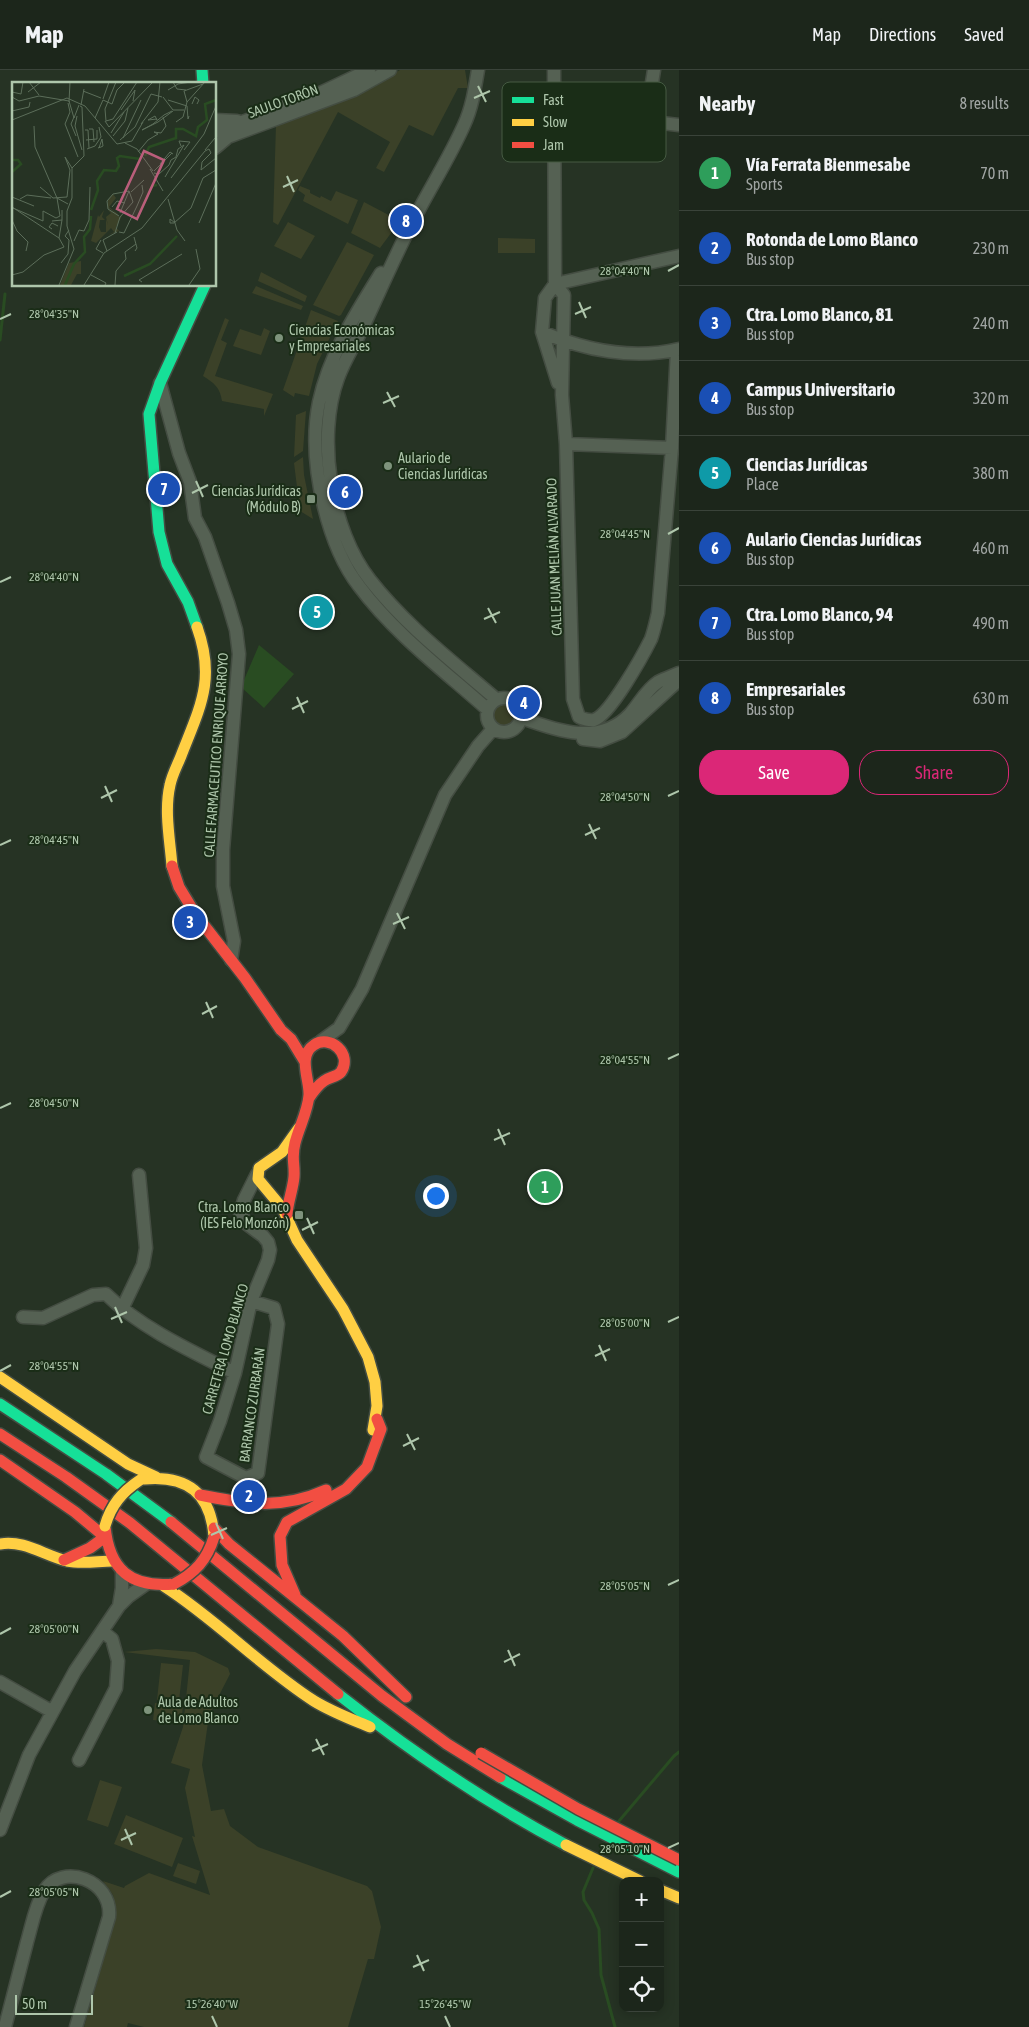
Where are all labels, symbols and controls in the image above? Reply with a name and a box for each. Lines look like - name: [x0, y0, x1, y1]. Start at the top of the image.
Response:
- text: Map: [25, 21, 64, 48]
- text: Map: [812, 24, 841, 45]
- text: Directions: [869, 24, 936, 45]
- text: Saved: [964, 24, 1004, 45]
- street label: SAULO TORÓN: [246, 81, 320, 121]
- inset map: [12, 82, 216, 286]
- legend: [502, 82, 666, 162]
- text: Nearby: [699, 91, 755, 115]
- text: Fast: [543, 92, 564, 108]
- text: 8 results: [959, 94, 1009, 112]
- text: Slow: [543, 114, 568, 130]
- text: Jam: [543, 137, 564, 153]
- text: Vía Ferrata Bienmesabe: [746, 153, 910, 175]
- text: 1: [711, 164, 719, 182]
- text: 70 m: [980, 164, 1009, 182]
- text: Sports: [746, 175, 783, 193]
- pin: 8: [390, 202, 422, 240]
- text: Rotonda de Lomo Blanco: [746, 228, 918, 250]
- text: 2: [711, 239, 719, 257]
- text: 230 m: [973, 239, 1009, 257]
- text: Bus stop: [746, 250, 794, 268]
- text: 28°04'40"N: [600, 264, 650, 278]
- text: Ctra. Lomo Blanco, 81: [746, 303, 893, 325]
- text: 28°04'35"N: [29, 307, 79, 321]
- text: 3: [711, 314, 719, 332]
- text: 240 m: [973, 314, 1009, 332]
- place label: Ciencias Económicas y Empresariales: [289, 322, 395, 354]
- text: Bus stop: [746, 325, 794, 343]
- marker: Ciencias Económicas y Empresariales: [273, 332, 285, 344]
- text: Campus Universitario: [746, 378, 896, 400]
- text: 4: [711, 389, 719, 407]
- text: 320 m: [973, 389, 1009, 407]
- text: Bus stop: [746, 400, 794, 418]
- place label: Aulario de Ciencias Jurídicas: [398, 450, 488, 482]
- text: Ciencias Jurídicas: [746, 453, 868, 475]
- marker: Aulario de Ciencias Jurídicas: [382, 460, 394, 472]
- text: 5: [711, 464, 719, 482]
- text: 380 m: [973, 464, 1009, 482]
- pin: 7: [148, 470, 180, 508]
- pin: 6: [329, 473, 361, 511]
- text: Place: [746, 475, 779, 493]
- street label: CALLE JUAN MELIÁN ALVARADO: [543, 478, 565, 636]
- place label: Ciencias Jurídicas (Módulo B): [211, 483, 301, 515]
- marker: Ciencias Jurídicas (Módulo B): [305, 493, 317, 505]
- text: 28°04'45"N: [600, 527, 650, 541]
- text: Aulario Ciencias Jurídicas: [746, 528, 921, 550]
- text: 6: [711, 539, 719, 557]
- text: 460 m: [973, 539, 1009, 557]
- text: Bus stop: [746, 550, 794, 568]
- text: 28°04'40"N: [29, 570, 79, 584]
- pin: 5: [301, 593, 333, 631]
- text: Ctra. Lomo Blanco, 94: [746, 603, 893, 625]
- text: 7: [711, 614, 719, 632]
- text: 490 m: [973, 614, 1009, 632]
- text: Bus stop: [746, 625, 794, 643]
- street label: CALLE FARMACEUTICO ENRIQUE ARROYO: [201, 652, 231, 858]
- text: Empresariales: [746, 678, 846, 700]
- pin: 4: [508, 684, 540, 722]
- text: 8: [711, 689, 719, 707]
- text: 630 m: [973, 689, 1009, 707]
- text: Bus stop: [746, 700, 794, 718]
- button: Save: [699, 750, 849, 795]
- button: Share: [859, 750, 1009, 795]
- text: 28°04'50"N: [600, 790, 650, 804]
- text: 28°04'45"N: [29, 833, 79, 847]
- pin: 3: [174, 903, 206, 941]
- text: 28°04'55"N: [600, 1053, 650, 1067]
- text: 28°04'50"N: [29, 1096, 79, 1110]
- pin: 1: [529, 1168, 561, 1206]
- your location: [423, 1183, 449, 1209]
- place label: Ctra. Lomo Blanco (IES Felo Monzón): [198, 1199, 289, 1231]
- marker: Ctra. Lomo Blanco (IES Felo Monzón): [293, 1209, 305, 1221]
- street label: CARRETERA LOMO BLANCO: [199, 1282, 251, 1416]
- text: 28°05'00"N: [600, 1316, 650, 1330]
- street label: BARRANCO ZURBARÁN: [236, 1346, 268, 1464]
- text: 28°04'55"N: [29, 1359, 79, 1373]
- pin: 2: [233, 1477, 265, 1515]
- text: 28°05'05"N: [600, 1579, 650, 1593]
- text: 28°05'00"N: [29, 1622, 79, 1636]
- place label: Aula de Adultos de Lomo Blanco: [158, 1694, 239, 1726]
- marker: Aula de Adultos de Lomo Blanco: [142, 1704, 154, 1716]
- text: 28°05'10"N: [600, 1842, 650, 1856]
- map controls: [619, 1877, 664, 2012]
- button: +: [619, 1877, 664, 1922]
- text: 28°05'05"N: [29, 1885, 79, 1899]
- button: −: [619, 1922, 664, 1967]
- button: locate: [619, 1967, 664, 2012]
- scale bar: [15, 1992, 92, 2015]
- text: 50 m: [22, 1996, 47, 2012]
- text: 15°26'40"W: [186, 1997, 238, 2011]
- text: 15°26'45"W: [419, 1997, 471, 2011]

